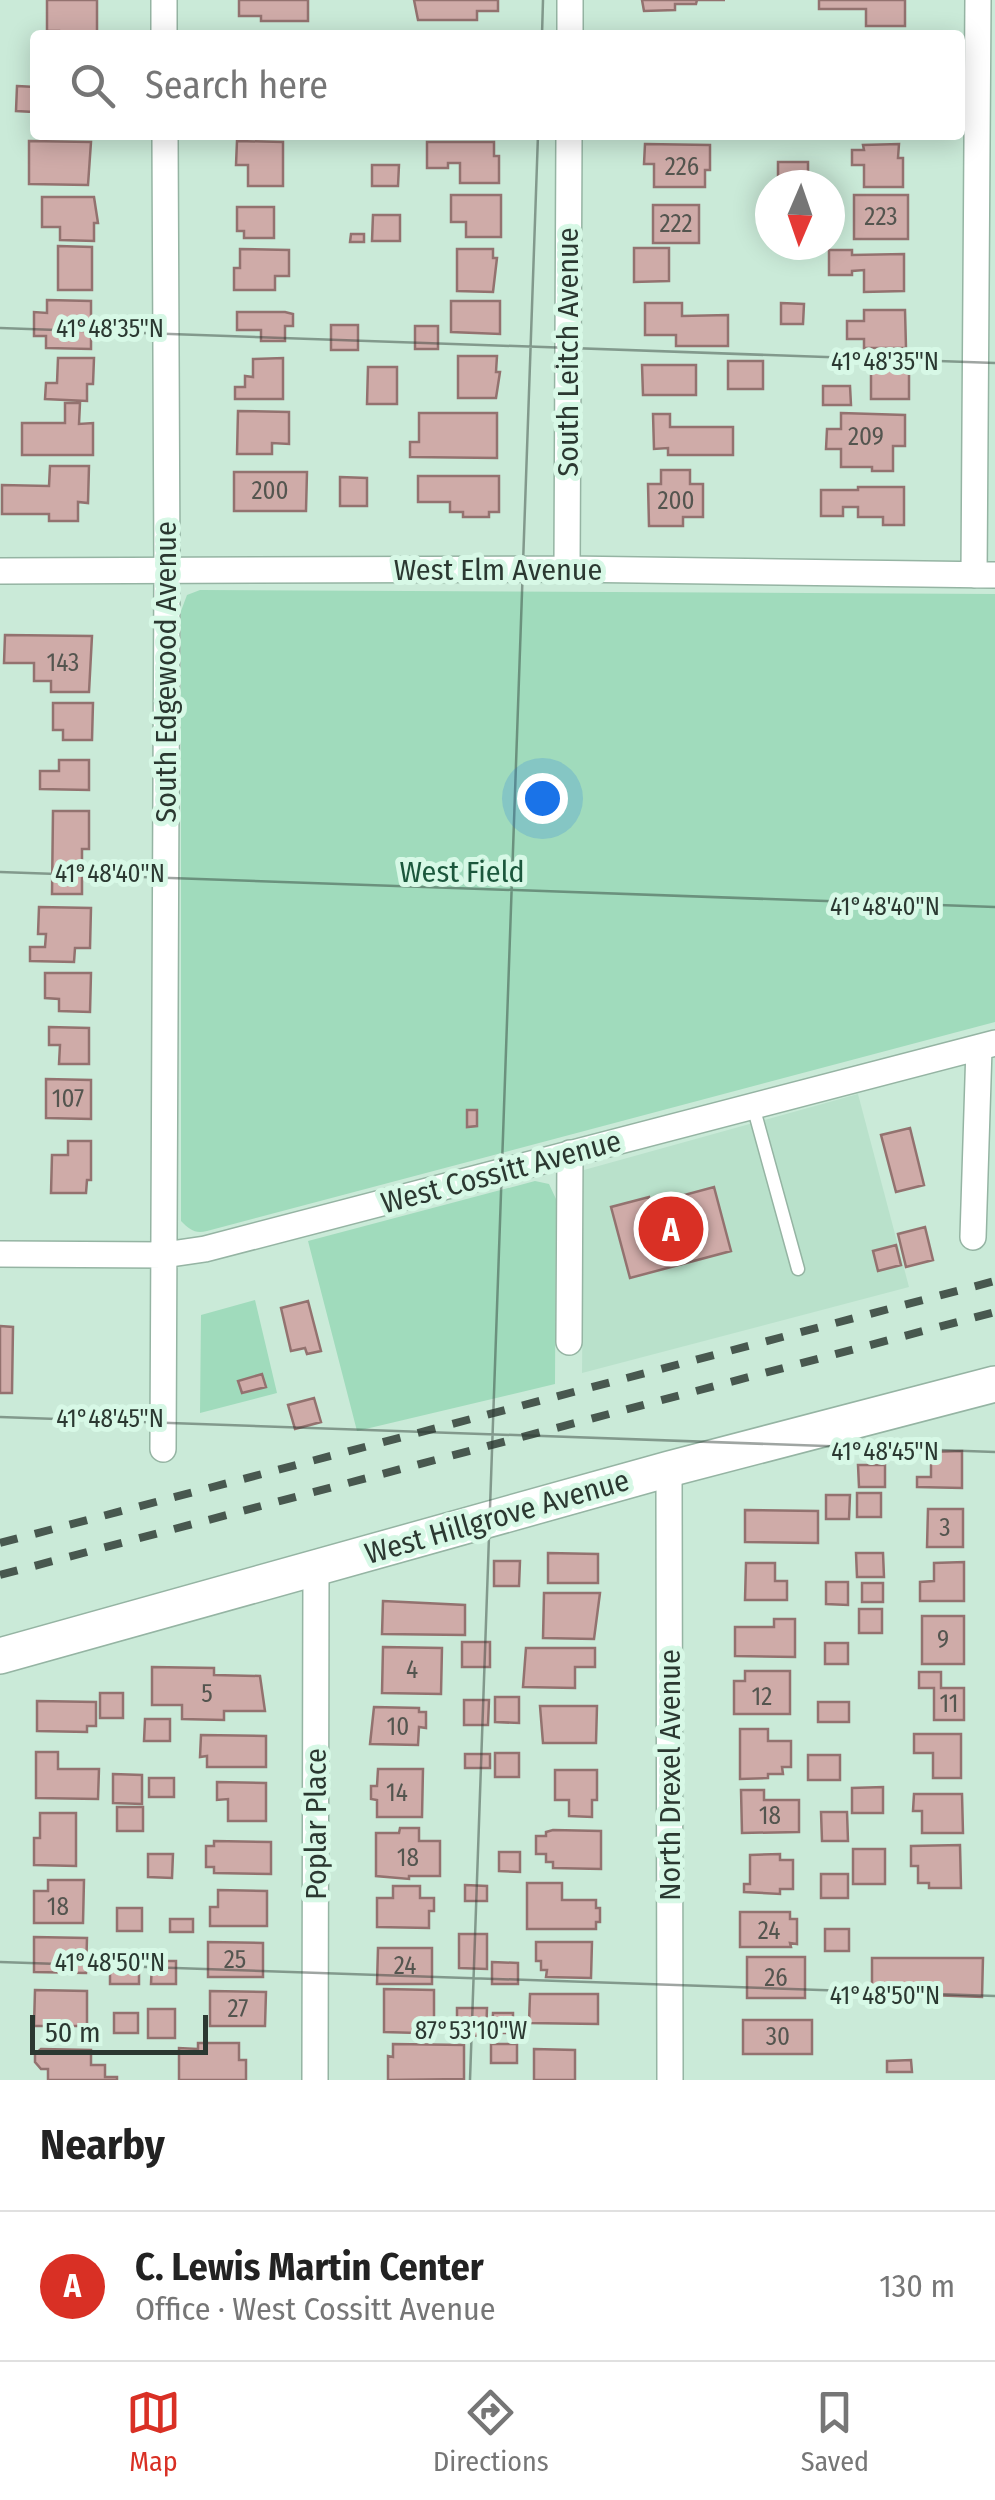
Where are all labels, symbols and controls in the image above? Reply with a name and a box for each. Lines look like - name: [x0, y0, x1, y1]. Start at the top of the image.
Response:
- search box: [30, 30, 965, 140]
- icon: search: [65, 58, 120, 113]
- text: Search here: [145, 62, 328, 108]
- house number: 226: [665, 152, 699, 182]
- north arrow: [755, 170, 845, 260]
- house number: 223: [864, 202, 898, 232]
- house number: 222: [659, 209, 693, 239]
- street label: South Leitch Avenue: [550, 227, 586, 477]
- text: 41°48'35"N: [56, 314, 164, 344]
- text: 41°48'35"N: [831, 347, 939, 377]
- house number: 209: [848, 422, 884, 452]
- house number: 200: [251, 476, 289, 506]
- house number: 200: [657, 486, 695, 516]
- street label: South Edgewood Avenue: [148, 521, 184, 823]
- street label: West Elm Avenue: [394, 552, 602, 588]
- house number: 143: [47, 648, 79, 678]
- your location: [517, 773, 568, 824]
- park label: West Field: [399, 854, 525, 890]
- text: 41°48'40"N: [55, 859, 165, 889]
- text: 41°48'40"N: [830, 892, 940, 922]
- house number: 107: [52, 1084, 84, 1114]
- street label: West Cossitt Avenue: [377, 1123, 625, 1221]
- pin: A: [638, 1192, 704, 1266]
- text: 41°48'45"N: [56, 1404, 164, 1434]
- text: 41°48'45"N: [831, 1437, 939, 1467]
- street label: West Hillgrove Avenue: [361, 1462, 633, 1572]
- house number: 3: [939, 1513, 951, 1543]
- house number: 9: [937, 1625, 949, 1655]
- street label: North Drexel Avenue: [652, 1649, 688, 1901]
- house number: 4: [406, 1655, 418, 1685]
- house number: 5: [201, 1679, 213, 1709]
- house number: 12: [752, 1682, 772, 1712]
- house number: 11: [939, 1689, 959, 1719]
- house number: 10: [387, 1712, 409, 1742]
- street label: Poplar Place: [298, 1748, 334, 1900]
- house number: 14: [386, 1778, 408, 1808]
- house number: 18: [759, 1801, 781, 1831]
- house number: 18: [397, 1843, 419, 1873]
- house number: 18: [47, 1892, 69, 1922]
- house number: 24: [758, 1916, 780, 1946]
- house number: 25: [224, 1945, 246, 1975]
- text: 41°48'50"N: [55, 1948, 165, 1978]
- house number: 24: [394, 1951, 416, 1981]
- house number: 26: [764, 1963, 788, 1993]
- text: 41°48'50"N: [830, 1981, 940, 2011]
- house number: 27: [228, 1994, 248, 2024]
- scale bar: [30, 2010, 208, 2054]
- text: 50 m: [45, 2016, 101, 2049]
- text: 87°53'10"W: [415, 2016, 528, 2046]
- house number: 30: [766, 2022, 790, 2052]
- text: Nearby: [40, 2120, 165, 2170]
- text: C. Lewis Martin Center: [135, 2244, 484, 2290]
- text: A: [64, 2267, 81, 2305]
- text: 130 m: [879, 2267, 955, 2305]
- text: Office · West Cossitt Avenue: [135, 2290, 496, 2328]
- tab: Map: [126, 2385, 181, 2478]
- tab: Directions: [433, 2385, 549, 2478]
- tab: Saved: [801, 2385, 869, 2478]

